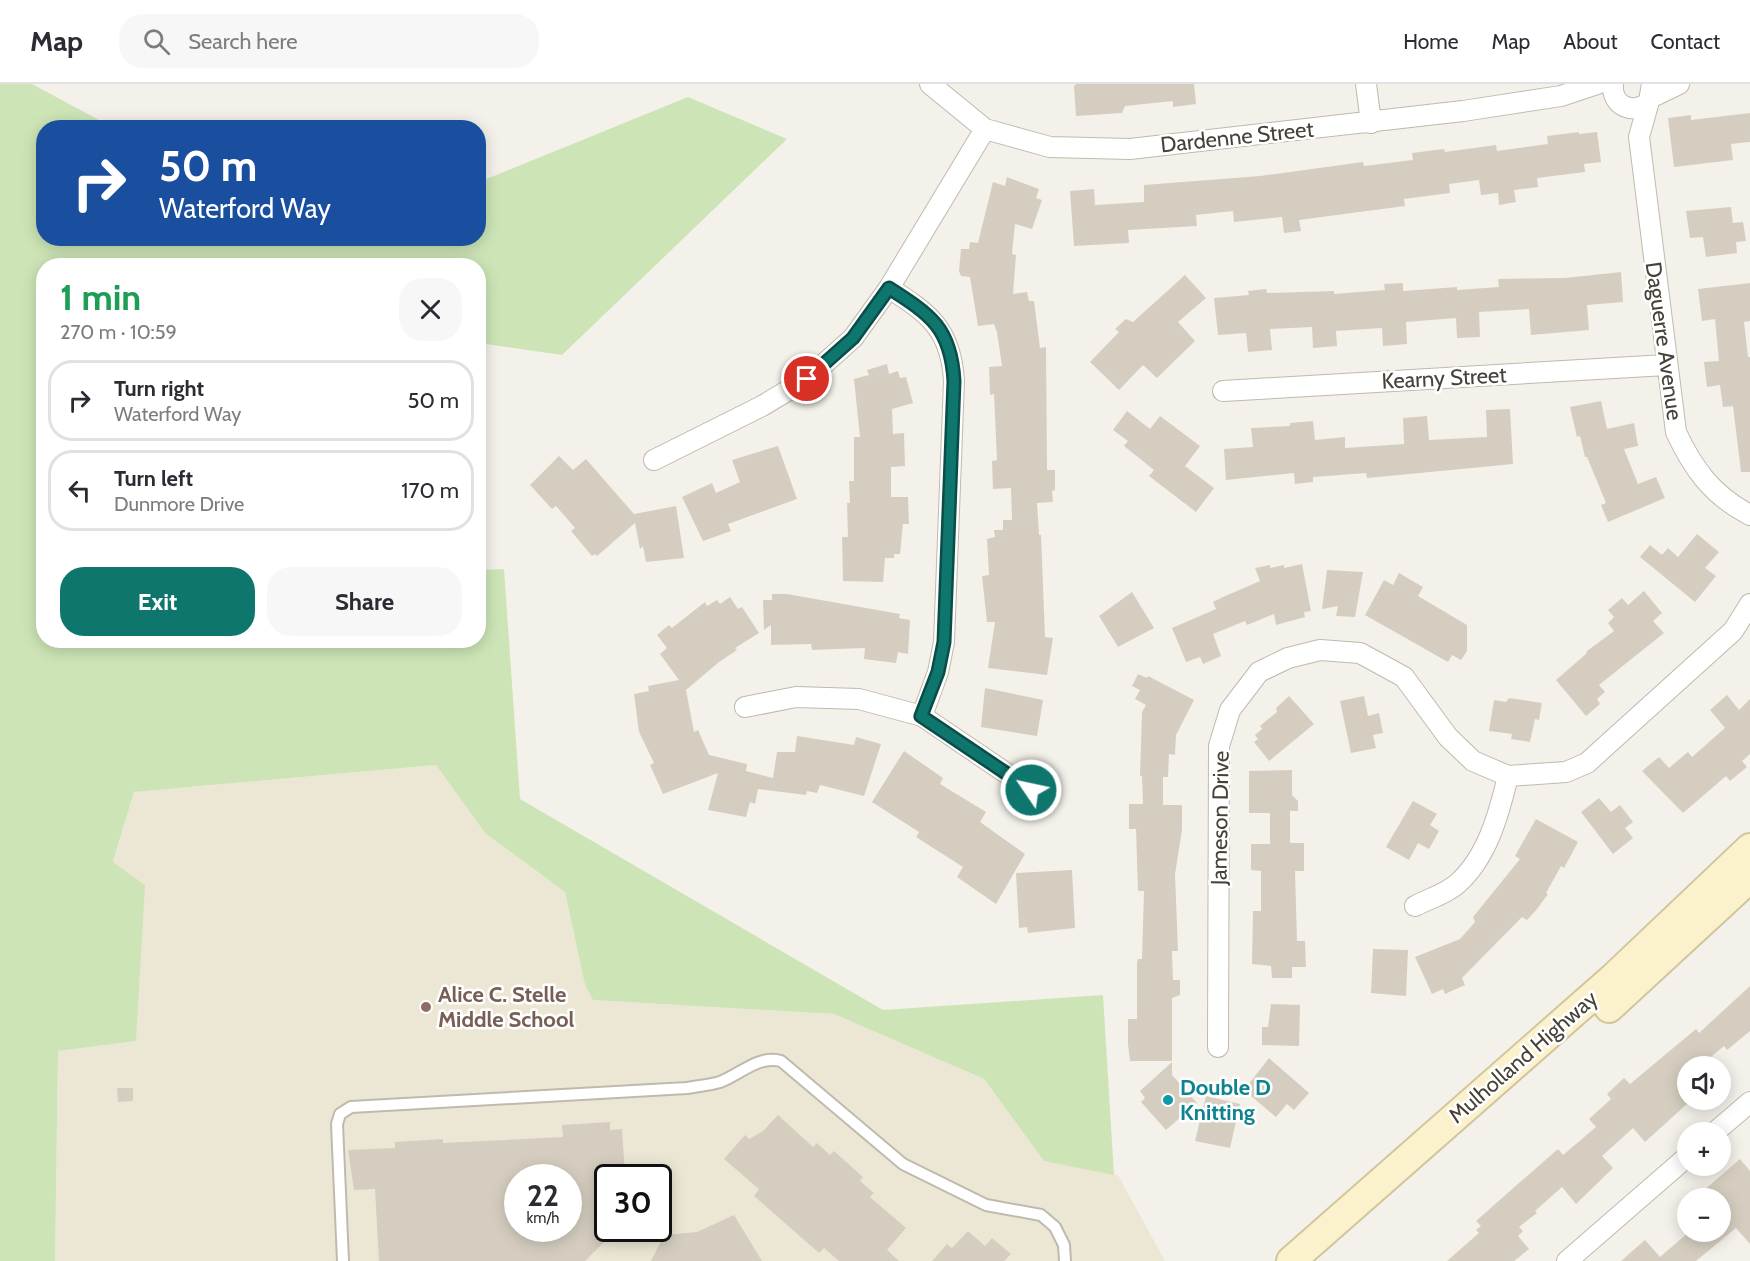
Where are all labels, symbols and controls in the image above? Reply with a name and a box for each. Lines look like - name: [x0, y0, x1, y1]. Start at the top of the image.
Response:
- search box: [119, 14, 539, 68]
- text: Map: [30, 24, 83, 58]
- icon: search: [140, 25, 173, 58]
- text: Search here: [188, 28, 297, 55]
- text: Home: [1403, 29, 1459, 54]
- text: Map: [1492, 29, 1530, 54]
- text: About: [1563, 29, 1617, 54]
- text: Contact: [1650, 29, 1720, 54]
- street label: Dardenne Street: [1159, 115, 1316, 158]
- text: 50 m: [159, 140, 257, 192]
- icon: right: [60, 144, 138, 222]
- text: Waterford Way: [159, 192, 331, 225]
- street label: Daguerre Avenue: [1640, 260, 1688, 422]
- text: 1 min: [60, 275, 141, 319]
- button: close: [399, 278, 462, 341]
- text: 270 m · 10:59: [60, 320, 177, 344]
- pin: [781, 353, 832, 404]
- street label: Kearny Street: [1381, 361, 1508, 395]
- icon: arrive: [790, 362, 823, 395]
- text: Turn right: [114, 375, 204, 402]
- icon: right: [63, 384, 96, 417]
- text: 50 m: [407, 387, 459, 414]
- text: Waterford Way: [114, 402, 241, 426]
- text: Turn left: [114, 465, 193, 492]
- icon: left: [63, 474, 96, 507]
- text: 170 m: [401, 477, 459, 504]
- text: Dunmore Drive: [114, 492, 244, 516]
- button: Exit: [60, 567, 255, 636]
- button: Share: [267, 567, 462, 636]
- street label: Jameson Drive: [1205, 751, 1235, 886]
- position arrow: [999, 758, 1063, 822]
- place label: Alice C. Stelle Middle School: [438, 981, 574, 1033]
- street label: Mulholland Highway: [1443, 985, 1603, 1129]
- marker: Alice C. Stelle Middle School: [419, 1000, 433, 1014]
- map controls: [1677, 1056, 1731, 1242]
- button: sound: [1677, 1056, 1731, 1110]
- place label: Double D Knitting: [1180, 1074, 1271, 1126]
- marker: Double D Knitting: [1161, 1093, 1175, 1107]
- button: +: [1677, 1122, 1731, 1176]
- speed limit sign: 30: [594, 1164, 672, 1242]
- text: 22: [527, 1177, 559, 1214]
- button: −: [1677, 1188, 1731, 1242]
- text: km/h: [527, 1209, 559, 1227]

